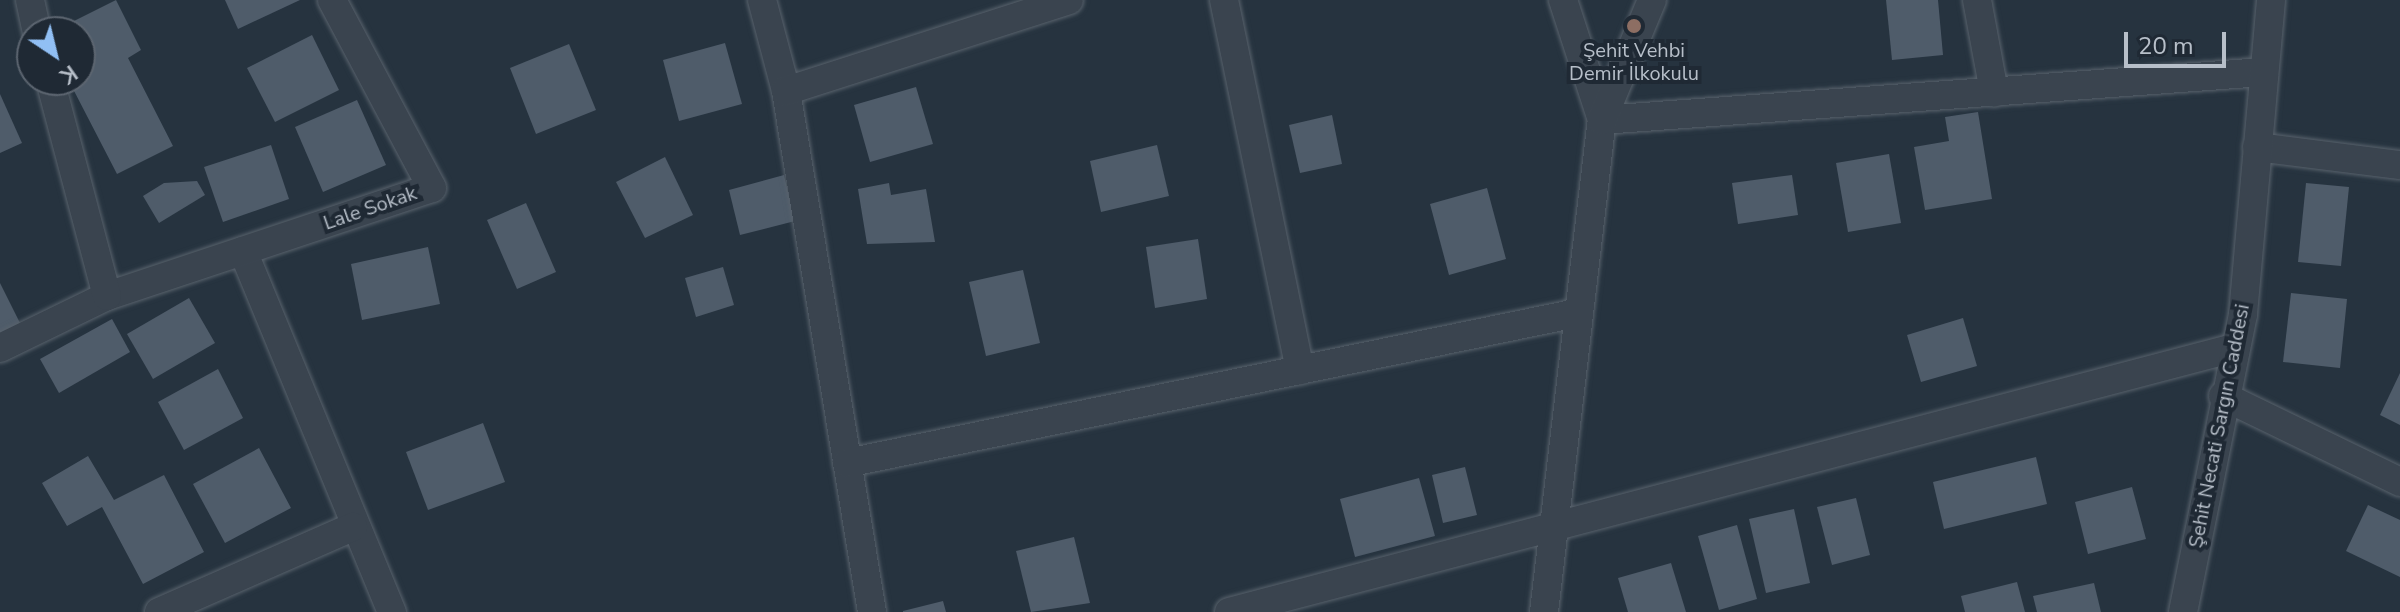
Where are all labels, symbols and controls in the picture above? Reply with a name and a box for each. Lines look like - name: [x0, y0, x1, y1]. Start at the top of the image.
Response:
- north arrow: [16, 16, 96, 96]
- scale bar: [2128, 16, 2230, 66]
- marker: Şehit Vehbi Demir İlkokulu: [1625, 17, 1643, 35]
- text: 20 m: [2138, 30, 2194, 62]
- place label: Şehit Vehbi Demir İlkokulu: [1569, 38, 1699, 85]
- text: K: [54, 58, 83, 90]
- street label: Lale Sokak: [320, 181, 420, 235]
- street label: Şehit Necati Sargın Caddesi: [2184, 302, 2254, 550]

